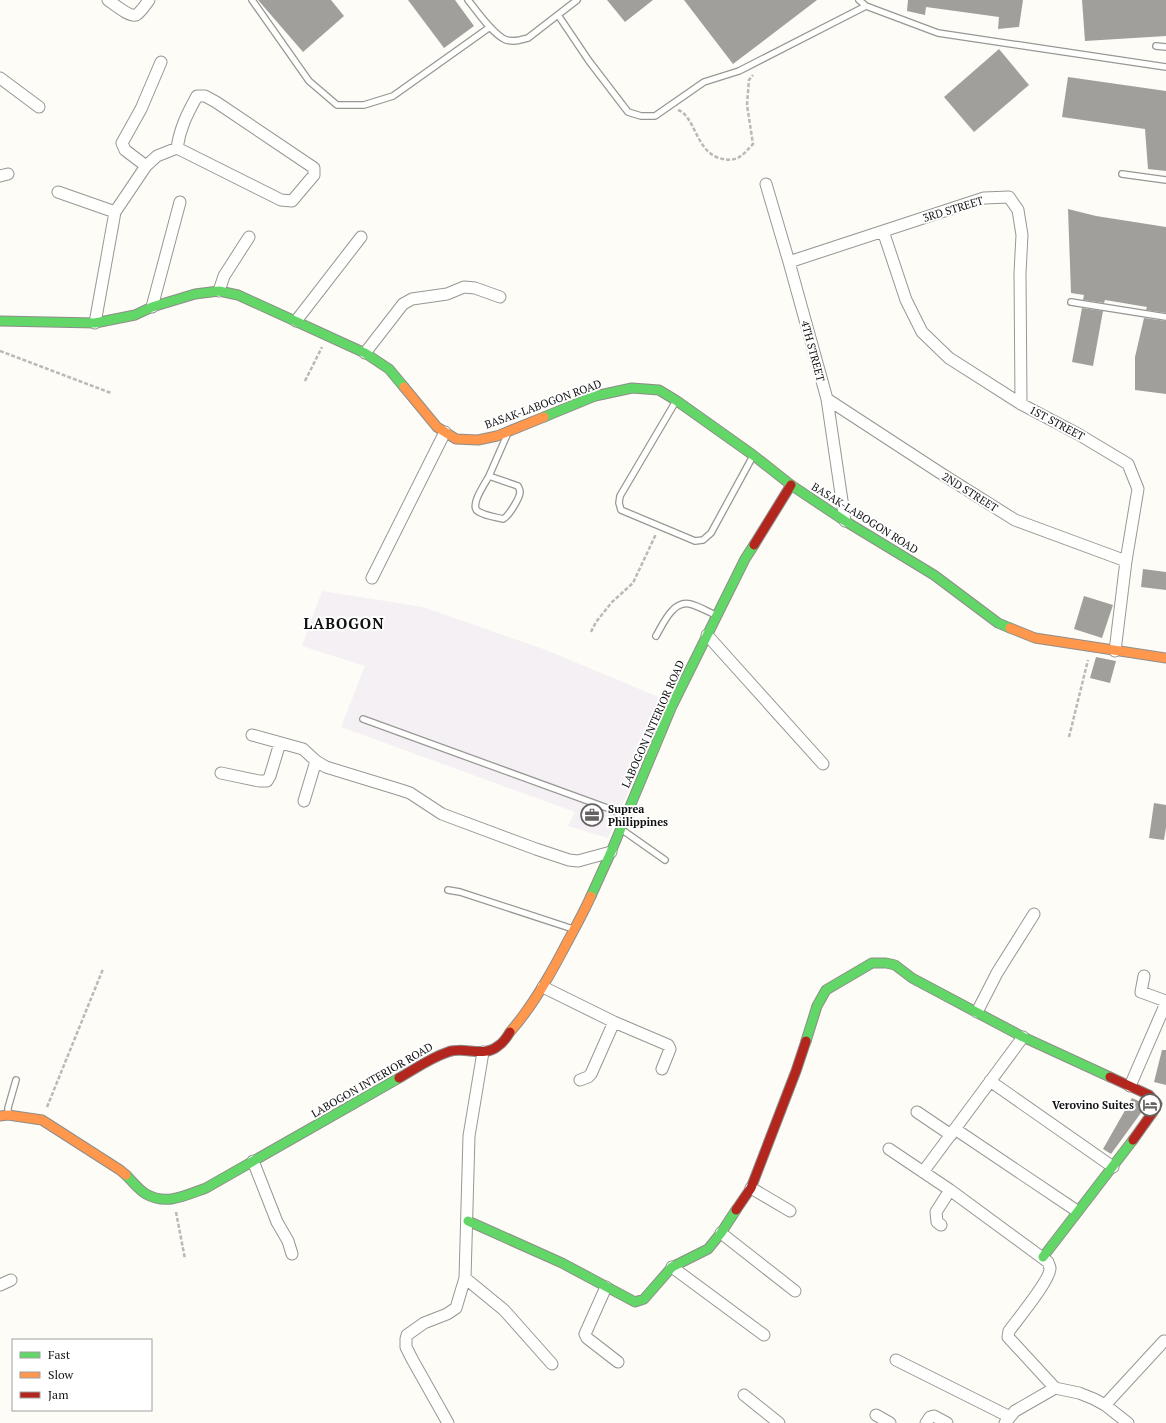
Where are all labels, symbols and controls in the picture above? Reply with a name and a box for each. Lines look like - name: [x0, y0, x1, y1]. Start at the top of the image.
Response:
- street label: 3RD STREET: [921, 193, 985, 225]
- street label: 4TH STREET: [798, 319, 828, 383]
- street label: BASAK-LABOGON ROAD: [483, 376, 604, 432]
- street label: 1ST STREET: [1027, 403, 1087, 443]
- street label: 2ND STREET: [939, 469, 1001, 515]
- street label: BASAK-LABOGON ROAD: [809, 479, 921, 557]
- district label: LABOGON: [303, 613, 385, 633]
- street label: LABOGON INTERIOR ROAD: [618, 658, 688, 790]
- office icon: Suprea Philippines: [579, 802, 605, 828]
- place label: Suprea Philippines: [608, 802, 668, 829]
- street label: LABOGON INTERIOR ROAD: [309, 1039, 436, 1121]
- hotel icon: Verovino Suites: [1137, 1092, 1163, 1118]
- place label: Verovino Suites: [1052, 1098, 1134, 1112]
- legend: [12, 1339, 152, 1411]
- text: Fast: [48, 1347, 71, 1362]
- text: Slow: [48, 1367, 74, 1382]
- text: Jam: [48, 1387, 69, 1402]

